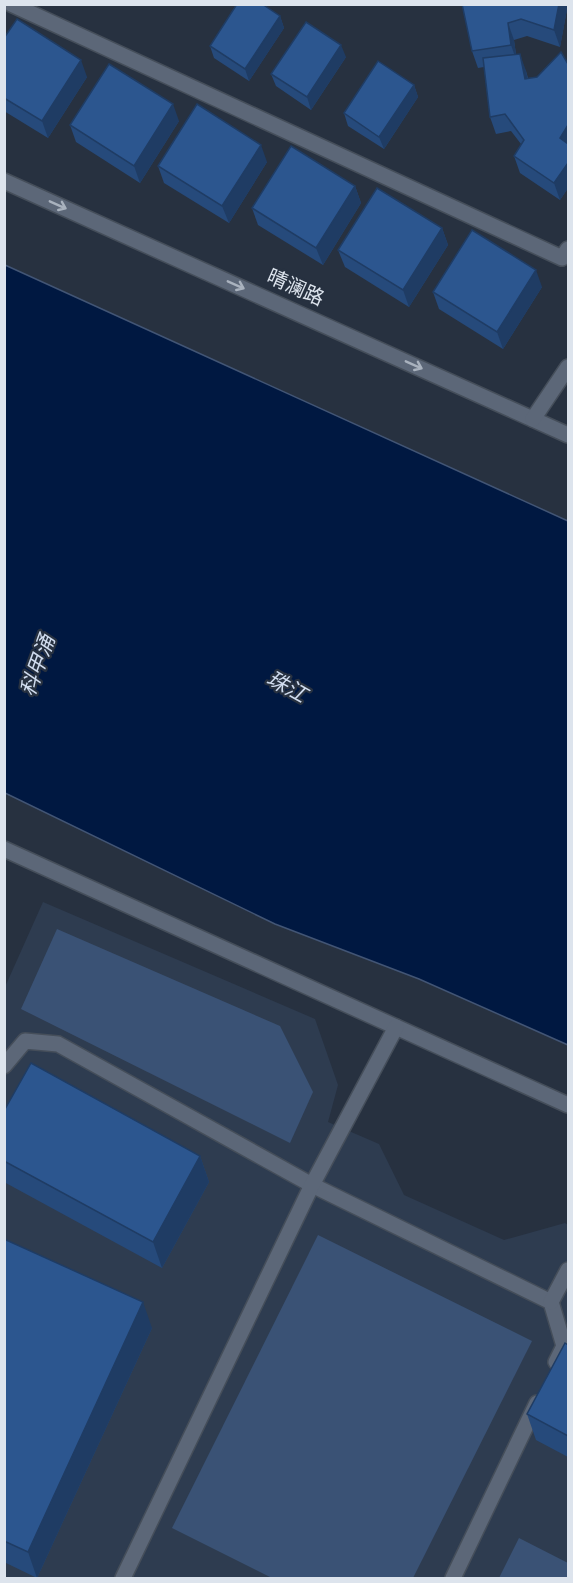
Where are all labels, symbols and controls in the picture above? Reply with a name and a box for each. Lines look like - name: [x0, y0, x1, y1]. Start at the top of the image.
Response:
- one-way arrow: [48, 200, 66, 211]
- street label: 晴澜路: [262, 265, 328, 313]
- one-way arrow: [226, 280, 244, 291]
- one-way arrow: [404, 360, 422, 371]
- water label: 科甲涌: [16, 630, 63, 700]
- water label: 珠江: [261, 666, 313, 711]

